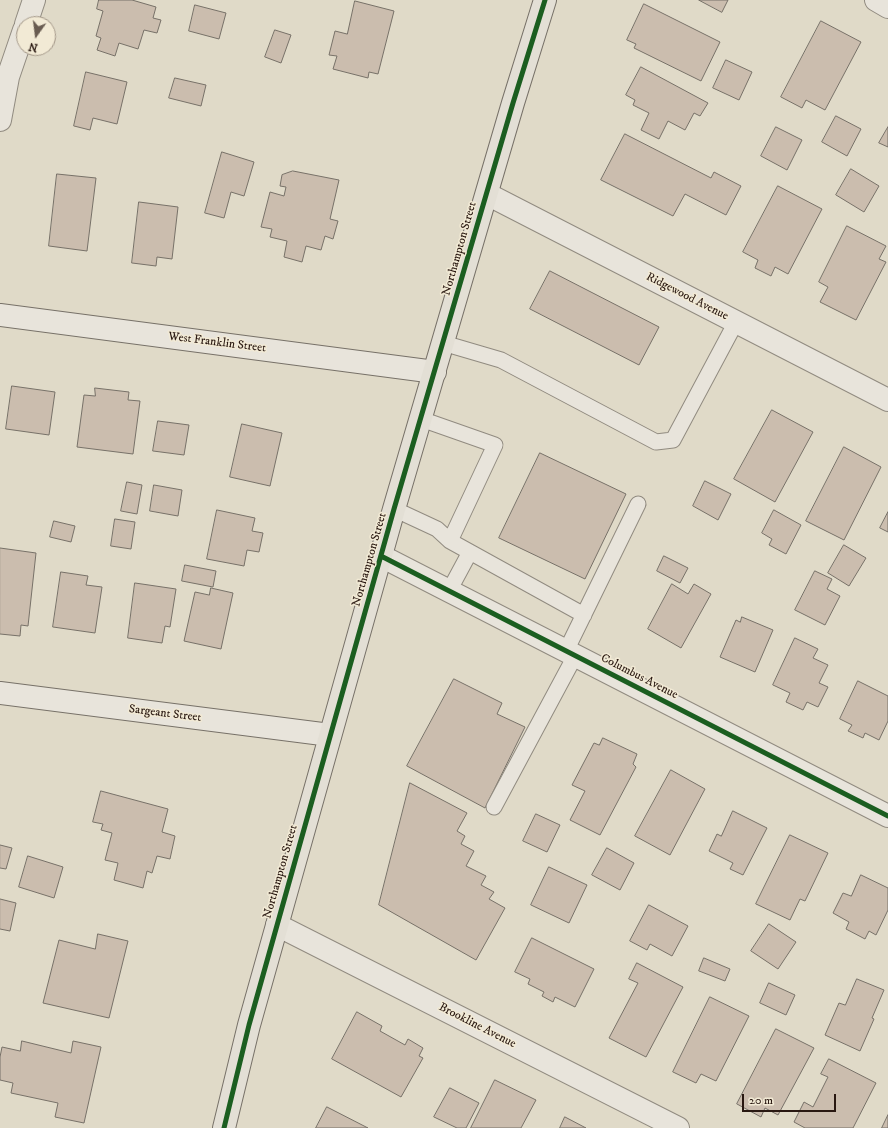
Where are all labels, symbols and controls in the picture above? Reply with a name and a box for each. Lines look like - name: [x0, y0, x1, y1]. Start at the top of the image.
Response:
- north arrow: [16, 16, 56, 56]
- text: N: [27, 39, 39, 55]
- street label: Northampton Street: [440, 200, 480, 298]
- street label: Ridgewood Avenue: [643, 270, 731, 324]
- street label: West Franklin Street: [167, 330, 267, 356]
- street label: Northampton Street: [350, 511, 390, 609]
- street label: Columbus Avenue: [598, 651, 680, 703]
- street label: Sargeant Street: [128, 702, 202, 726]
- street label: Northampton Street: [261, 823, 301, 921]
- street label: Brookline Avenue: [436, 1000, 518, 1052]
- scale bar: [744, 1086, 838, 1112]
- text: 20 m: [749, 1093, 773, 1108]

